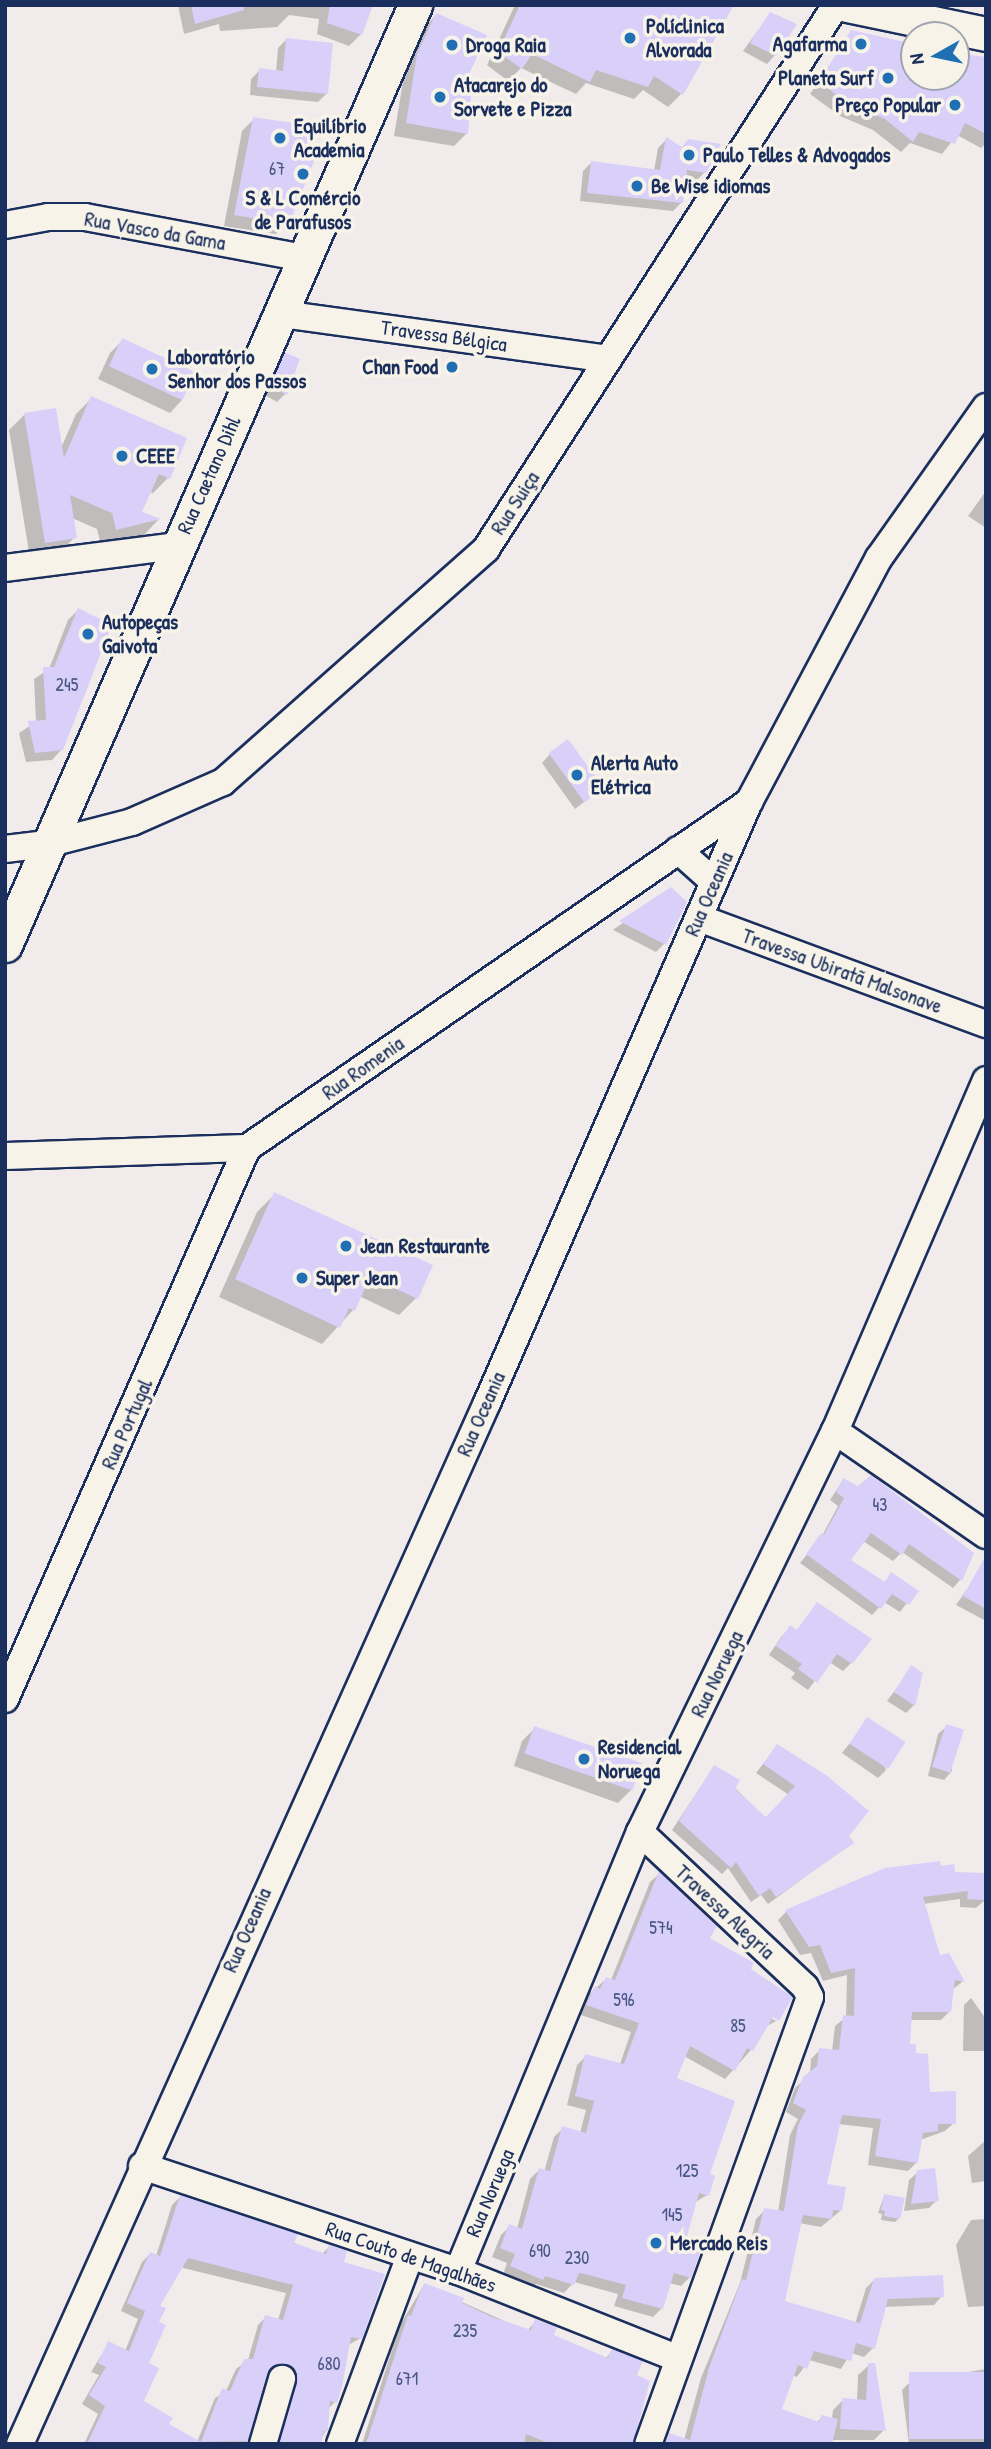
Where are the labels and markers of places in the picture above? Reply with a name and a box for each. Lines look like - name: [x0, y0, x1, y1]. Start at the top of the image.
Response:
- place label: Políclinica Alvorada: [646, 13, 724, 63]
- marker: Políclinica Alvorada: [620, 28, 640, 48]
- place label: Agafarma: [773, 31, 847, 57]
- place label: Droga Raia: [466, 32, 546, 58]
- marker: Agafarma: [853, 36, 869, 52]
- marker: Droga Raia: [444, 37, 460, 53]
- place label: Planeta Surf: [778, 65, 874, 91]
- marker: Planeta Surf: [880, 70, 896, 86]
- place label: Atacarejo do Sorvete e Pizza: [454, 72, 572, 122]
- marker: Atacarejo do Sorvete e Pizza: [432, 89, 448, 105]
- place label: Preço Popular: [835, 92, 941, 118]
- marker: Preço Popular: [947, 97, 963, 113]
- place label: Equilíbrio Academia: [294, 113, 366, 163]
- marker: Equilíbrio Academia: [272, 130, 288, 146]
- place label: Paulo Telles & Advogados: [703, 142, 891, 168]
- marker: Paulo Telles & Advogados: [681, 147, 697, 163]
- marker: S & L Comércio de Parafusos: [295, 166, 311, 182]
- place label: Be Wise idiomas: [651, 173, 770, 199]
- marker: Be Wise idiomas: [629, 178, 645, 194]
- place label: S & L Comércio de Parafusos: [245, 185, 361, 235]
- place label: Laboratório Senhor dos Passos: [168, 344, 306, 394]
- place label: Chan Food: [362, 354, 438, 380]
- marker: Laboratório Senhor dos Passos: [142, 359, 162, 379]
- marker: Chan Food: [444, 359, 460, 375]
- place label: CEEE: [136, 443, 175, 469]
- marker: CEEE: [114, 448, 130, 464]
- place label: Autopeças Gaivota: [102, 609, 178, 659]
- marker: Autopeças Gaivota: [80, 626, 96, 642]
- place label: Alerta Auto Elétrica: [591, 750, 678, 800]
- marker: Alerta Auto Elétrica: [569, 767, 585, 783]
- place label: Jean Restaurante: [360, 1233, 490, 1259]
- marker: Jean Restaurante: [338, 1238, 354, 1254]
- place label: Super Jean: [316, 1265, 398, 1291]
- marker: Super Jean: [294, 1270, 310, 1286]
- place label: Residencial Noruega: [598, 1734, 681, 1784]
- marker: Residencial Noruega: [576, 1751, 592, 1767]
- place label: Mercado Reis: [670, 2230, 767, 2256]
- marker: Mercado Reis: [648, 2235, 664, 2251]

